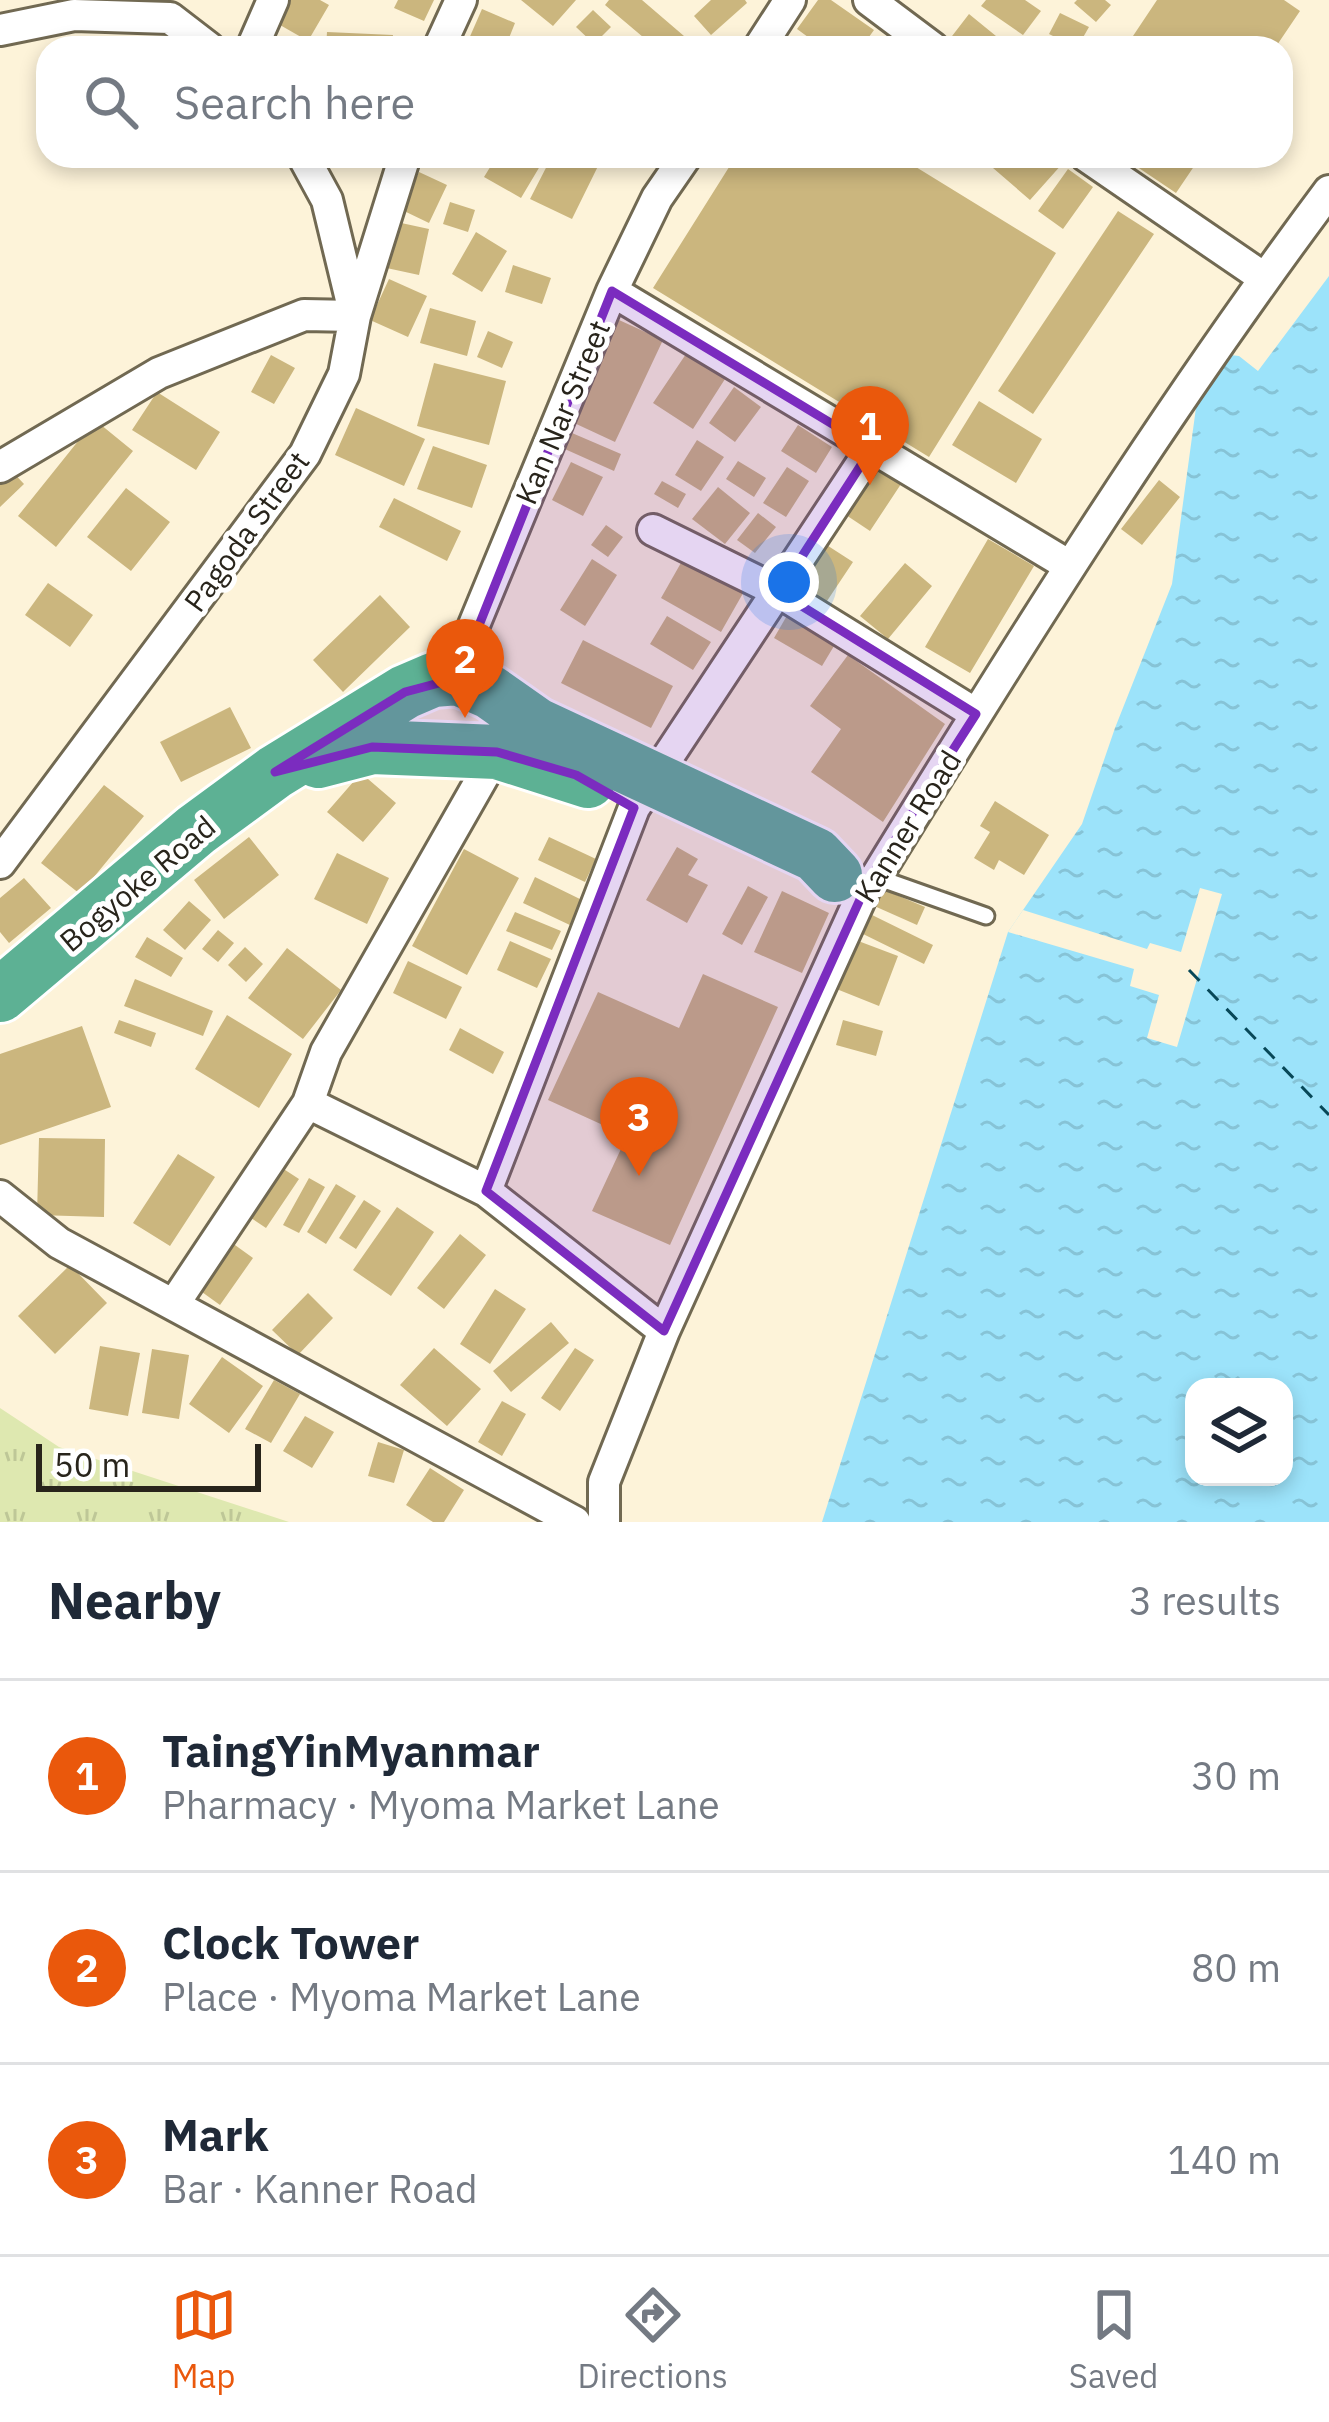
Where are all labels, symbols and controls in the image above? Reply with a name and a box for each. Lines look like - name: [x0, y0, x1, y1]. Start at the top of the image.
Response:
- search box: [36, 36, 1293, 168]
- icon: search: [78, 69, 144, 135]
- text: Search here: [174, 73, 415, 131]
- street label: Kan Nar Street: [506, 314, 618, 510]
- pin: 1: [831, 386, 909, 485]
- street label: Pagoda Street: [175, 443, 317, 619]
- your location: [759, 552, 819, 612]
- pin: 2: [426, 619, 504, 718]
- street label: Kanner Road: [845, 743, 969, 909]
- street label: Bogyoke Road: [51, 806, 223, 960]
- pin: 3: [600, 1077, 678, 1176]
- map controls: [1185, 1378, 1293, 1486]
- button: layers: [1185, 1378, 1293, 1486]
- scale bar: [36, 1438, 261, 1491]
- text: 50 m: [54, 1443, 130, 1486]
- text: Nearby: [48, 1567, 221, 1633]
- text: 3 results: [1129, 1575, 1281, 1626]
- text: TaingYinMyanmar: [162, 1721, 540, 1779]
- text: 1: [75, 1750, 99, 1801]
- text: 30 m: [1191, 1750, 1281, 1801]
- text: Pharmacy · Myoma Market Lane: [162, 1779, 720, 1830]
- text: Clock Tower: [162, 1913, 419, 1971]
- text: 2: [75, 1942, 99, 1993]
- text: 80 m: [1191, 1942, 1281, 1993]
- text: Place · Myoma Market Lane: [162, 1971, 641, 2022]
- text: Mark: [162, 2105, 269, 2163]
- text: 3: [75, 2134, 99, 2185]
- text: 140 m: [1168, 2134, 1281, 2185]
- text: Bar · Kanner Road: [162, 2163, 478, 2214]
- tab: Map: [171, 2282, 237, 2397]
- tab: Directions: [578, 2282, 728, 2397]
- tab: Saved: [1069, 2282, 1158, 2397]

